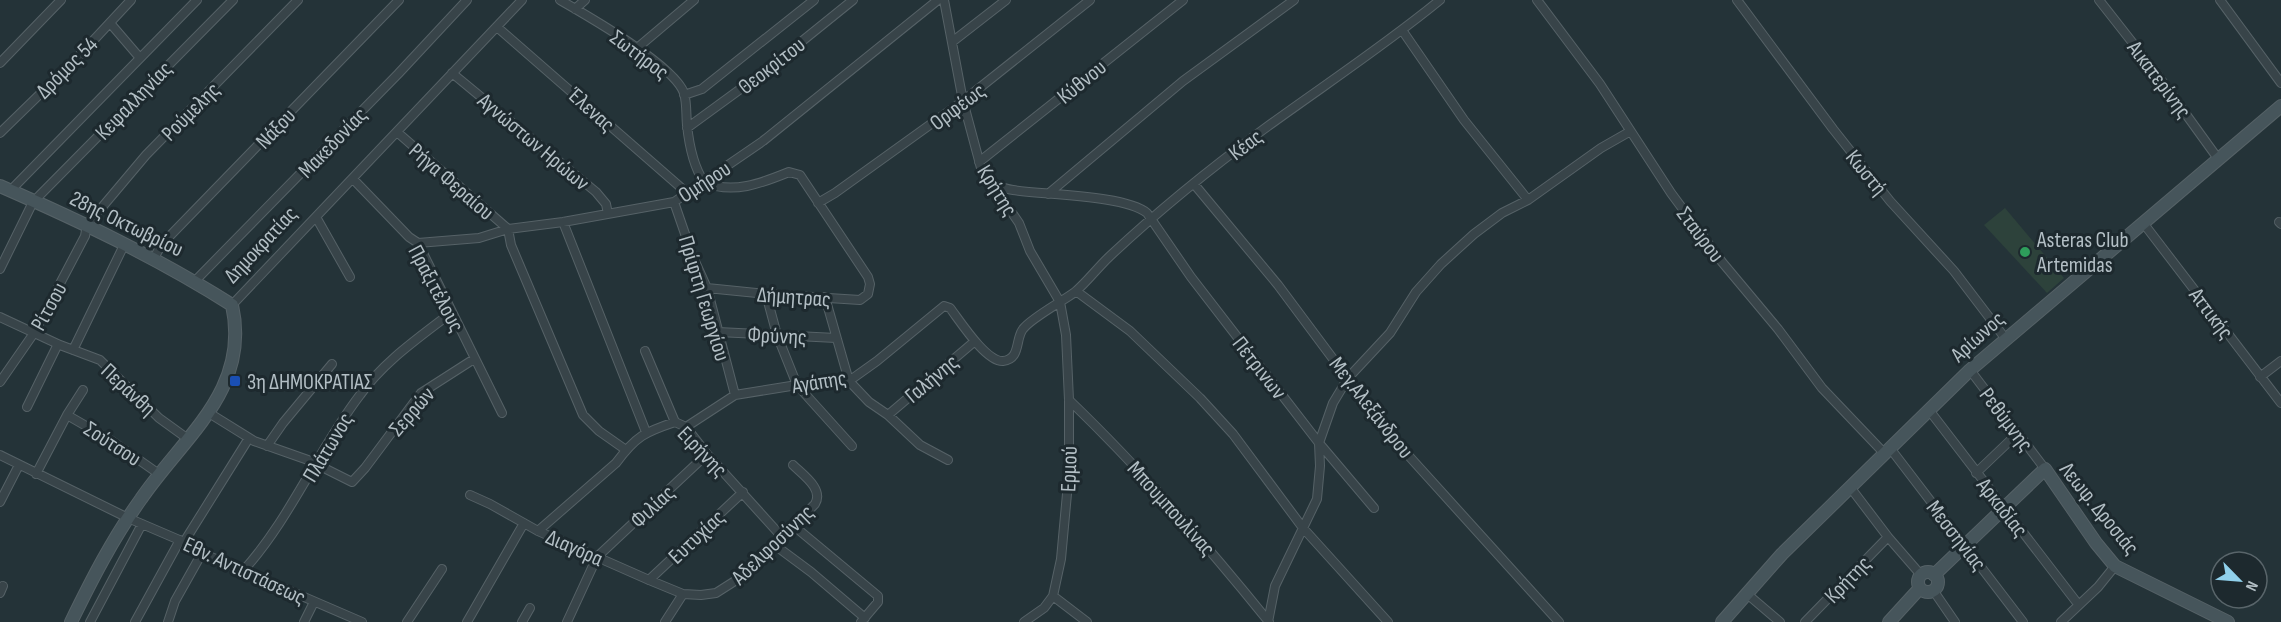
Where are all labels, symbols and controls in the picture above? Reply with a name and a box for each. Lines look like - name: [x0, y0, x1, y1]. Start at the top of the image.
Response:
- street label: Σωτήρος: [604, 24, 674, 86]
- street label: Δρόμος 54: [31, 32, 104, 105]
- street label: Θεοκρίτου: [733, 32, 811, 101]
- street label: Αικατερίνης: [2120, 35, 2197, 124]
- street label: Κύθνου: [1052, 54, 1112, 110]
- street label: Κεφαλληνίας: [90, 56, 178, 146]
- street label: Ρούμελης: [156, 77, 226, 147]
- street label: Ορφέως: [925, 78, 991, 137]
- street label: Έλενας: [561, 81, 620, 138]
- street label: Αγνώστων Ηρώων: [471, 87, 595, 197]
- street label: Μακεδονίας: [293, 102, 373, 184]
- street label: Νάξου: [250, 103, 302, 155]
- street label: Κέας: [1224, 124, 1268, 167]
- street label: Ρήγα Φεραίου: [403, 138, 499, 226]
- street label: Κωστή: [1839, 145, 1892, 201]
- street label: Ομήρου: [673, 155, 736, 209]
- street label: Κρήτης: [971, 160, 1023, 222]
- street label: 28ης Οκτωβρίου: [65, 185, 188, 263]
- street label: Δημοκρατίας: [219, 201, 304, 289]
- street label: Σταύρου: [1670, 202, 1729, 268]
- place label: Asteras Club Artemidas: [2036, 227, 2129, 279]
- street label: Πρίφτη Γεωργίου: [672, 232, 735, 364]
- street label: Πραξιτέλους: [402, 241, 470, 337]
- marker: Asteras Club Artemidas: [2018, 245, 2032, 259]
- street label: Ρίτσου: [25, 278, 73, 336]
- street label: Δήμητρας: [756, 281, 831, 314]
- street label: Αττικής: [2182, 282, 2239, 345]
- street label: Αρίωνος: [1945, 306, 2011, 369]
- street label: Φρύνης: [747, 321, 807, 352]
- street label: Πέτρινων: [1226, 331, 1292, 405]
- street label: Γαλήνης: [900, 349, 964, 409]
- street label: Μεγ.Αλεξάνδρου: [1323, 352, 1419, 464]
- street label: Περάνθη: [95, 358, 161, 422]
- street label: Αγάπης: [789, 365, 848, 400]
- place label: 3η ΔΗΜΟΚΡΑΤΙΑΣ: [247, 369, 373, 396]
- marker: 3η ΔΗΜΟΚΡΑΤΙΑΣ: [228, 374, 242, 388]
- street label: Σερρών: [383, 381, 441, 442]
- street label: Ρεθύμνης: [1973, 383, 2039, 457]
- street label: Πλάτωνος: [297, 408, 360, 487]
- street label: Σούτσου: [78, 416, 146, 473]
- street label: Ειρήνης: [671, 421, 733, 483]
- street label: Ερμού: [1055, 446, 1084, 492]
- street label: Μπουμπουλίνας: [1121, 456, 1221, 562]
- street label: Λεωφ. Δροσιάς: [2053, 456, 2144, 561]
- street label: Αρκαδίας: [1970, 472, 2033, 543]
- street label: Φιλίας: [625, 480, 681, 534]
- street label: Μεσσηνίας: [1920, 495, 1992, 577]
- street label: Αδελφοσύνης: [726, 499, 820, 592]
- street label: Ευτυχίας: [663, 504, 731, 570]
- street label: Διαγόρα: [542, 524, 608, 573]
- street label: Εθν. Αντιστάσεως: [179, 531, 310, 612]
- north arrow: [2209, 550, 2269, 610]
- street label: Κρήτης: [1819, 551, 1877, 609]
- text: N: [2241, 578, 2262, 594]

